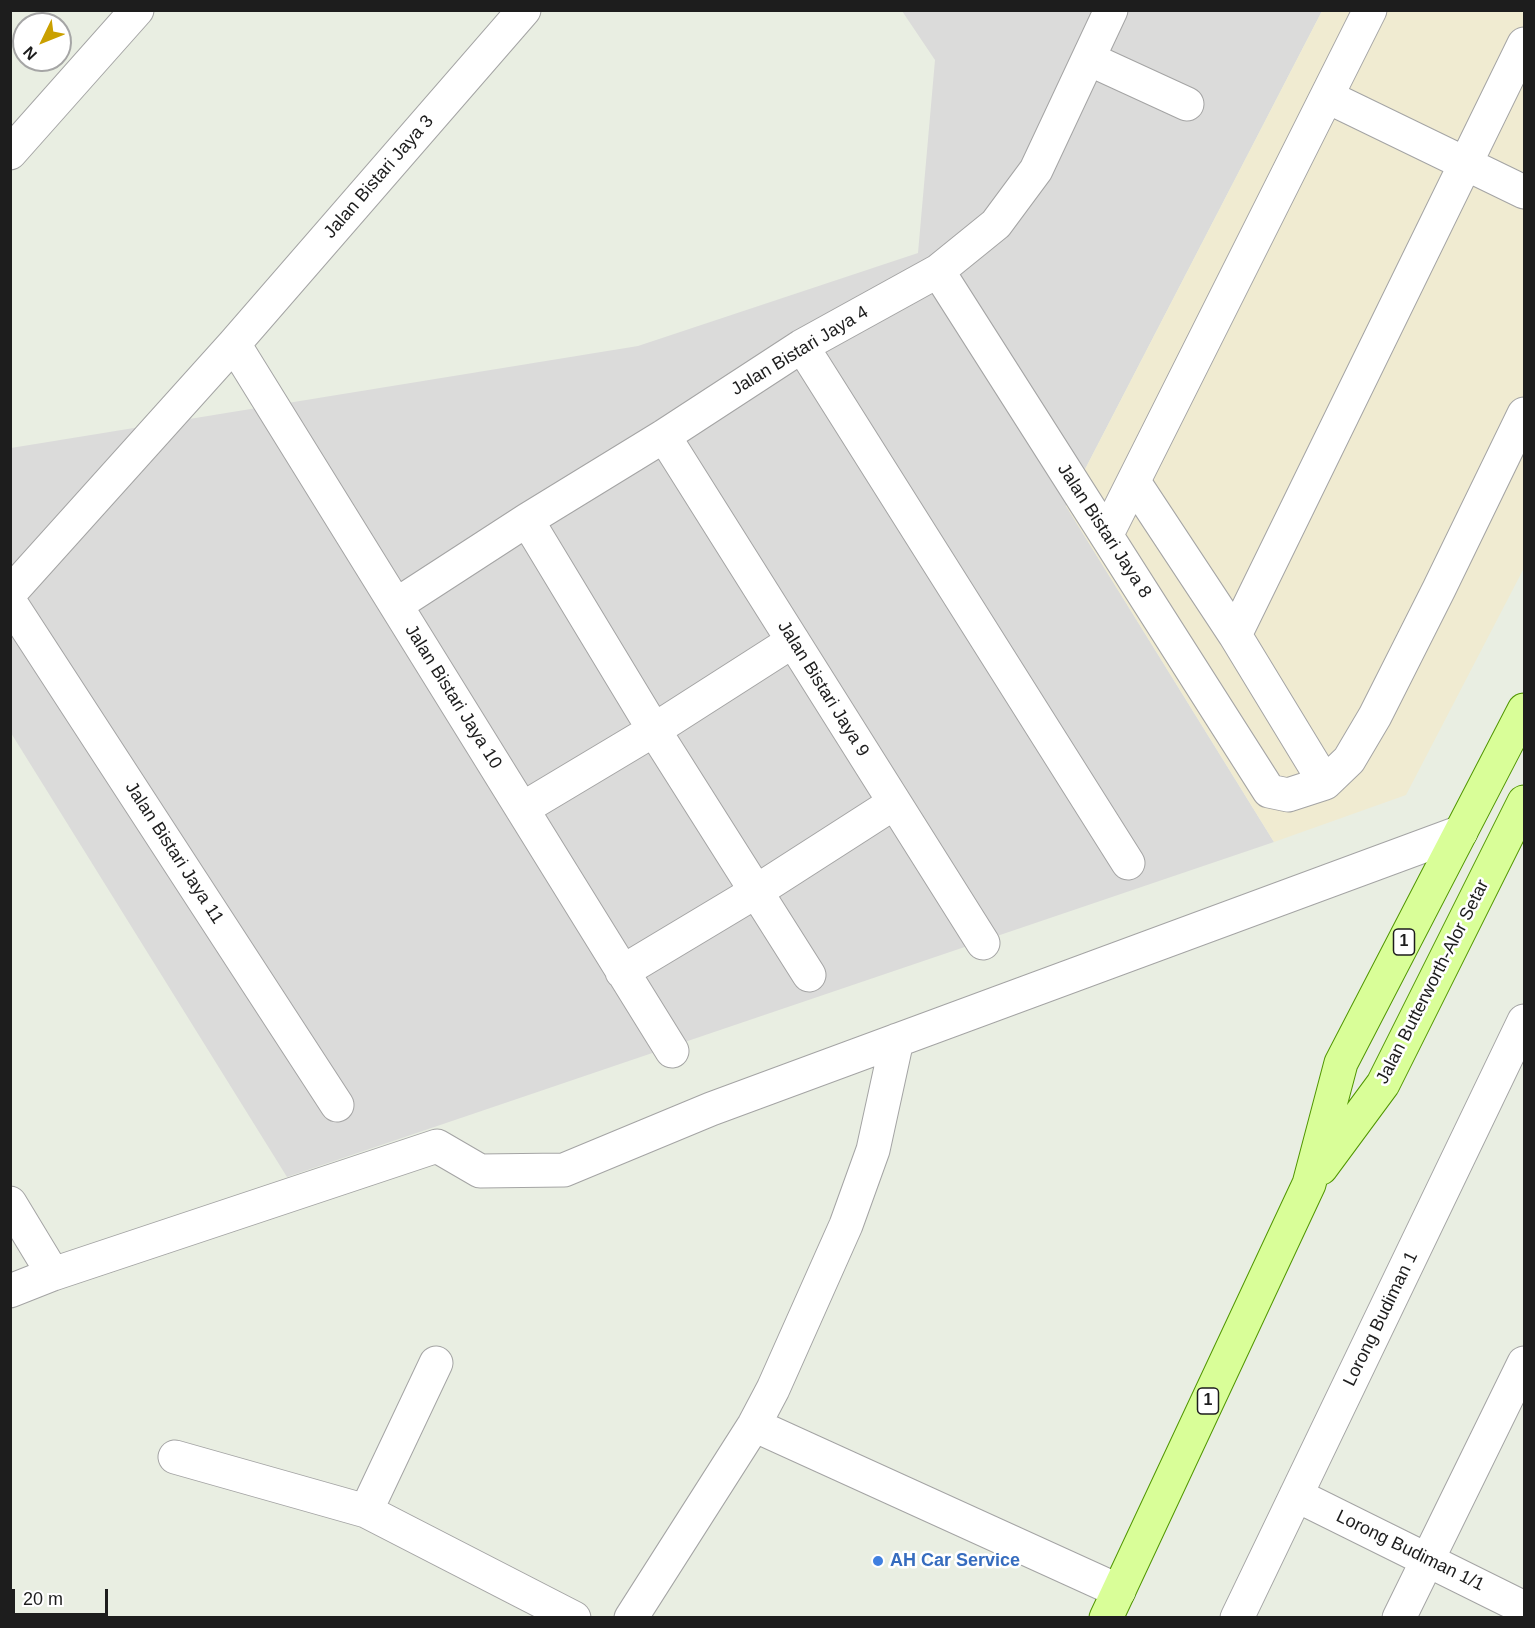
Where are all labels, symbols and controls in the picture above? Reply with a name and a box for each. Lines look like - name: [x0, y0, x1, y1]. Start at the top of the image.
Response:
- north arrow: [12, 12, 72, 72]
- text: N: [20, 43, 40, 63]
- street label: Jalan Bistari Jaya 3: [320, 111, 438, 243]
- street label: Jalan Bistari Jaya 4: [728, 302, 872, 400]
- street label: Jalan Bistari Jaya 8: [1052, 460, 1156, 602]
- street label: Jalan Bistari Jaya 9: [772, 617, 874, 761]
- street label: Jalan Bistari Jaya 10: [400, 621, 506, 773]
- street label: Jalan Bistari Jaya 11: [120, 778, 228, 928]
- street label: Jalan Butterworth-Alor Setar: [1372, 876, 1494, 1088]
- road number: 1: [1394, 929, 1414, 955]
- street label: Lorong Budiman 1: [1339, 1248, 1423, 1390]
- road number: 1: [1198, 1388, 1218, 1414]
- street label: Lorong Budiman 1/1: [1332, 1506, 1488, 1596]
- place label: AH Car Service: [890, 1550, 1020, 1572]
- marker: AH Car Service: [871, 1554, 885, 1568]
- scale bar: [15, 1577, 111, 1615]
- text: 20 m: [23, 1589, 63, 1609]

